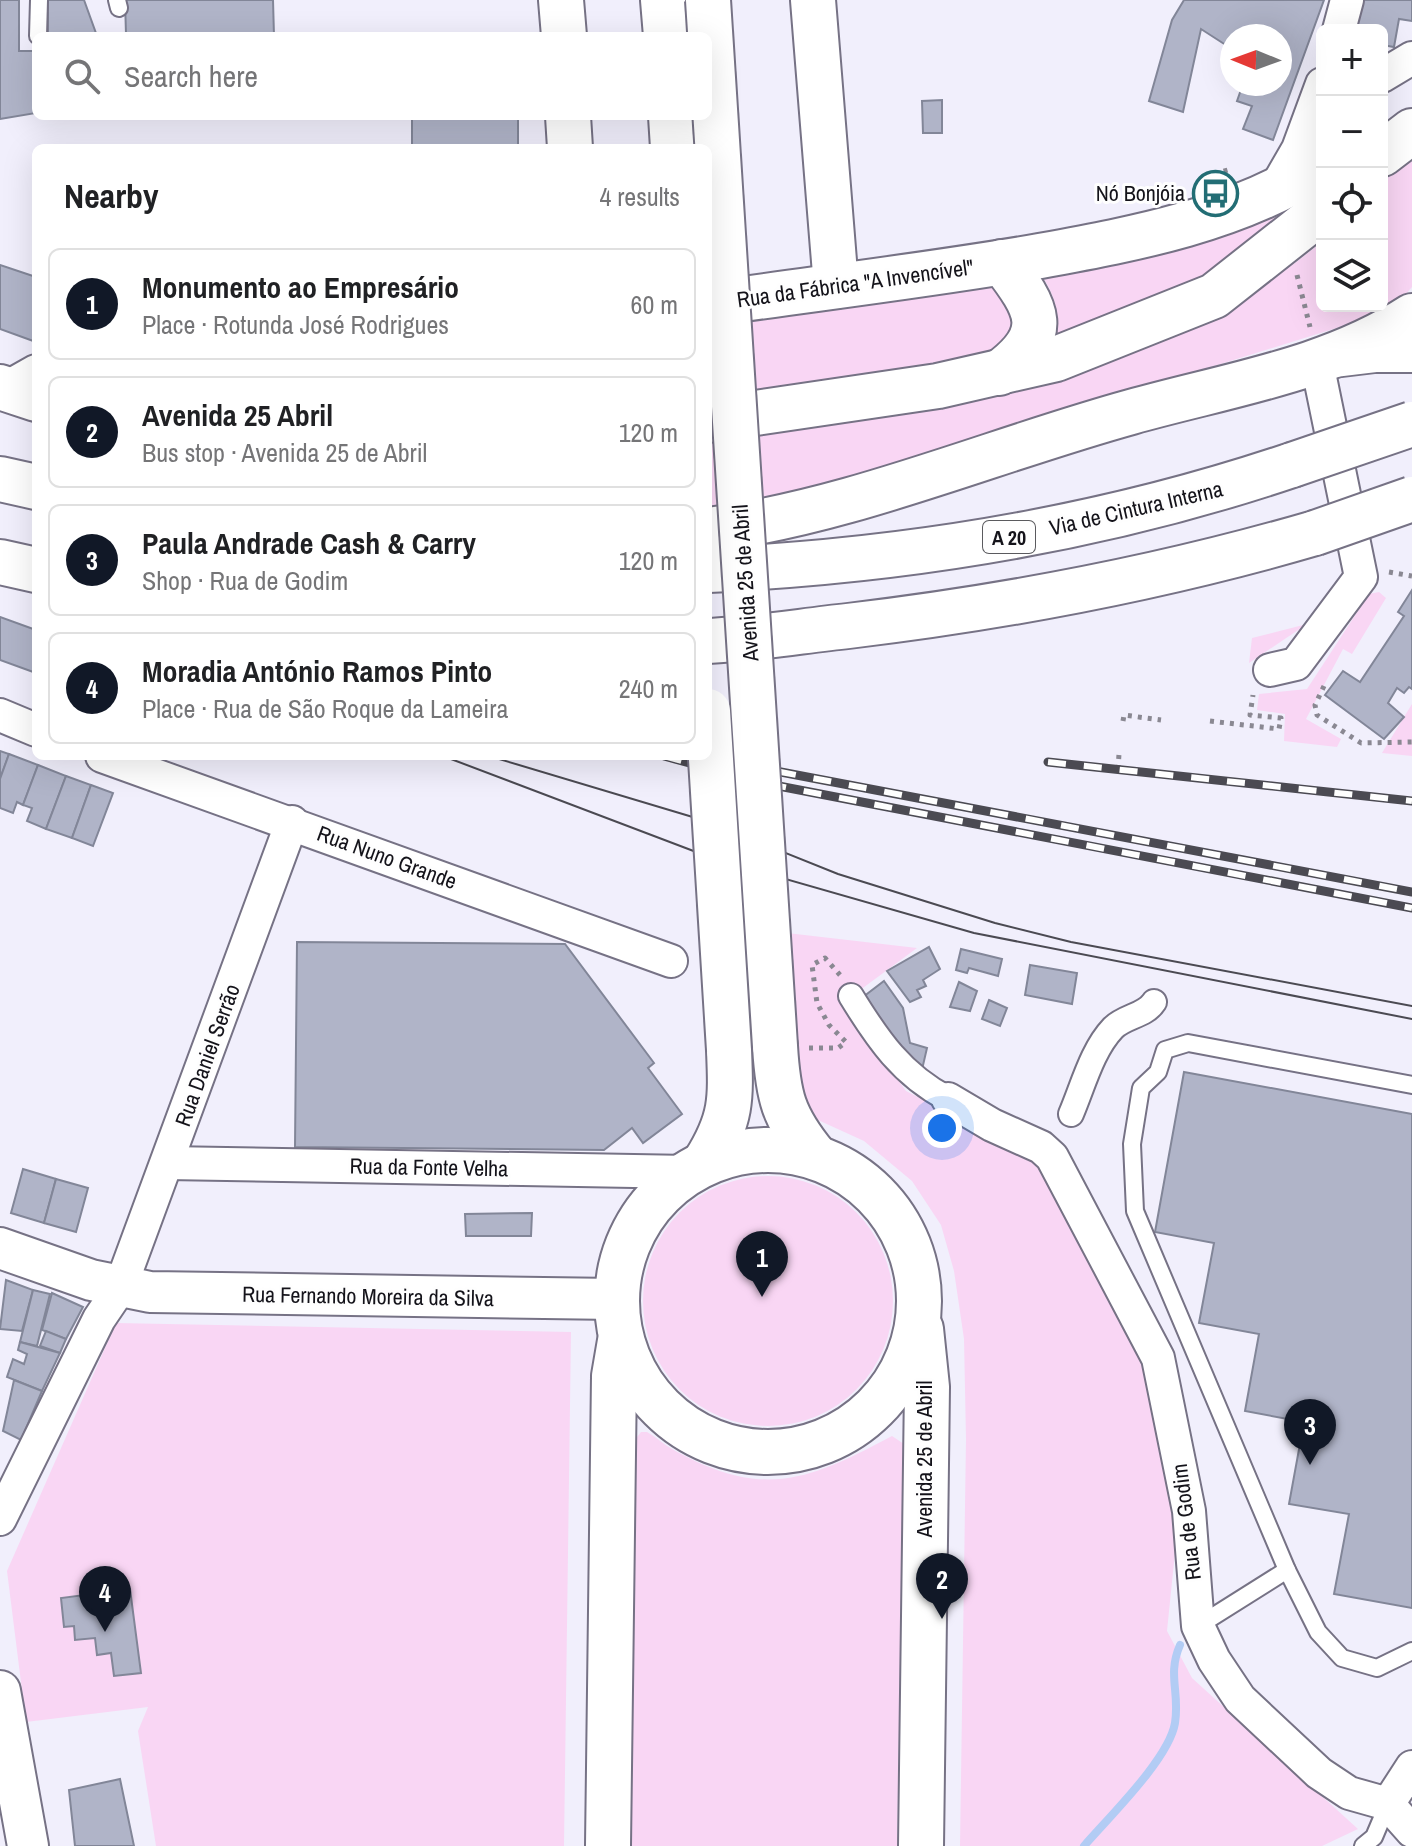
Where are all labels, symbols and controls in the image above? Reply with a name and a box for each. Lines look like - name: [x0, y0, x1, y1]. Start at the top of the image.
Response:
- north arrow: [1220, 24, 1292, 96]
- map controls: [1316, 24, 1388, 312]
- button: +: [1316, 24, 1388, 96]
- search box: [32, 32, 712, 120]
- icon: search: [60, 54, 104, 98]
- text: Search here: [124, 56, 258, 96]
- button: −: [1316, 96, 1388, 168]
- button: locate: [1316, 168, 1388, 240]
- bus stop icon: Nó Bonjóia: [1192, 169, 1240, 217]
- text: Nearby: [64, 173, 159, 219]
- place label: Nó Bonjóia: [1096, 178, 1185, 208]
- text: 4 results: [599, 179, 680, 214]
- button: layers: [1316, 240, 1388, 312]
- street label: Rua da Fábrica "A Invencível": [735, 252, 975, 314]
- text: Monumento ao Empresário: [142, 267, 459, 307]
- text: 1: [86, 287, 98, 322]
- text: 60 m: [631, 287, 678, 322]
- text: Place · Rotunda José Rodrigues: [142, 307, 449, 342]
- text: Avenida 25 Abril: [142, 395, 333, 435]
- text: 2: [86, 415, 98, 450]
- text: 120 m: [619, 415, 678, 450]
- text: Bus stop · Avenida 25 de Abril: [142, 435, 427, 470]
- street label: Via de Cintura Interna: [1046, 473, 1226, 543]
- street label: Avenida 25 de Abril: [725, 504, 766, 663]
- road number: A 20: [983, 521, 1035, 553]
- text: Paula Andrade Cash & Carry: [142, 523, 476, 563]
- text: 3: [86, 543, 98, 578]
- text: 120 m: [619, 543, 678, 578]
- text: Shop · Rua de Godim: [142, 563, 348, 598]
- text: Moradia António Ramos Pinto: [142, 651, 492, 691]
- text: 4: [86, 671, 98, 706]
- text: 240 m: [619, 671, 678, 706]
- text: Place · Rua de São Roque da Lameira: [142, 691, 508, 726]
- street label: Rua Nuno Grande: [313, 818, 461, 896]
- street label: Rua Daniel Serrão: [167, 980, 247, 1130]
- your location: [922, 1108, 962, 1148]
- street label: Rua da Fonte Velha: [349, 1151, 509, 1183]
- pin: 1: [736, 1231, 788, 1297]
- street label: Rua Fernando Moreira da Silva: [242, 1279, 494, 1313]
- street label: Avenida 25 de Abril: [909, 1380, 939, 1539]
- pin: 3: [1284, 1399, 1336, 1465]
- street label: Rua de Godim: [1164, 1462, 1208, 1582]
- pin: 2: [916, 1553, 968, 1619]
- pin: 4: [79, 1566, 131, 1632]

